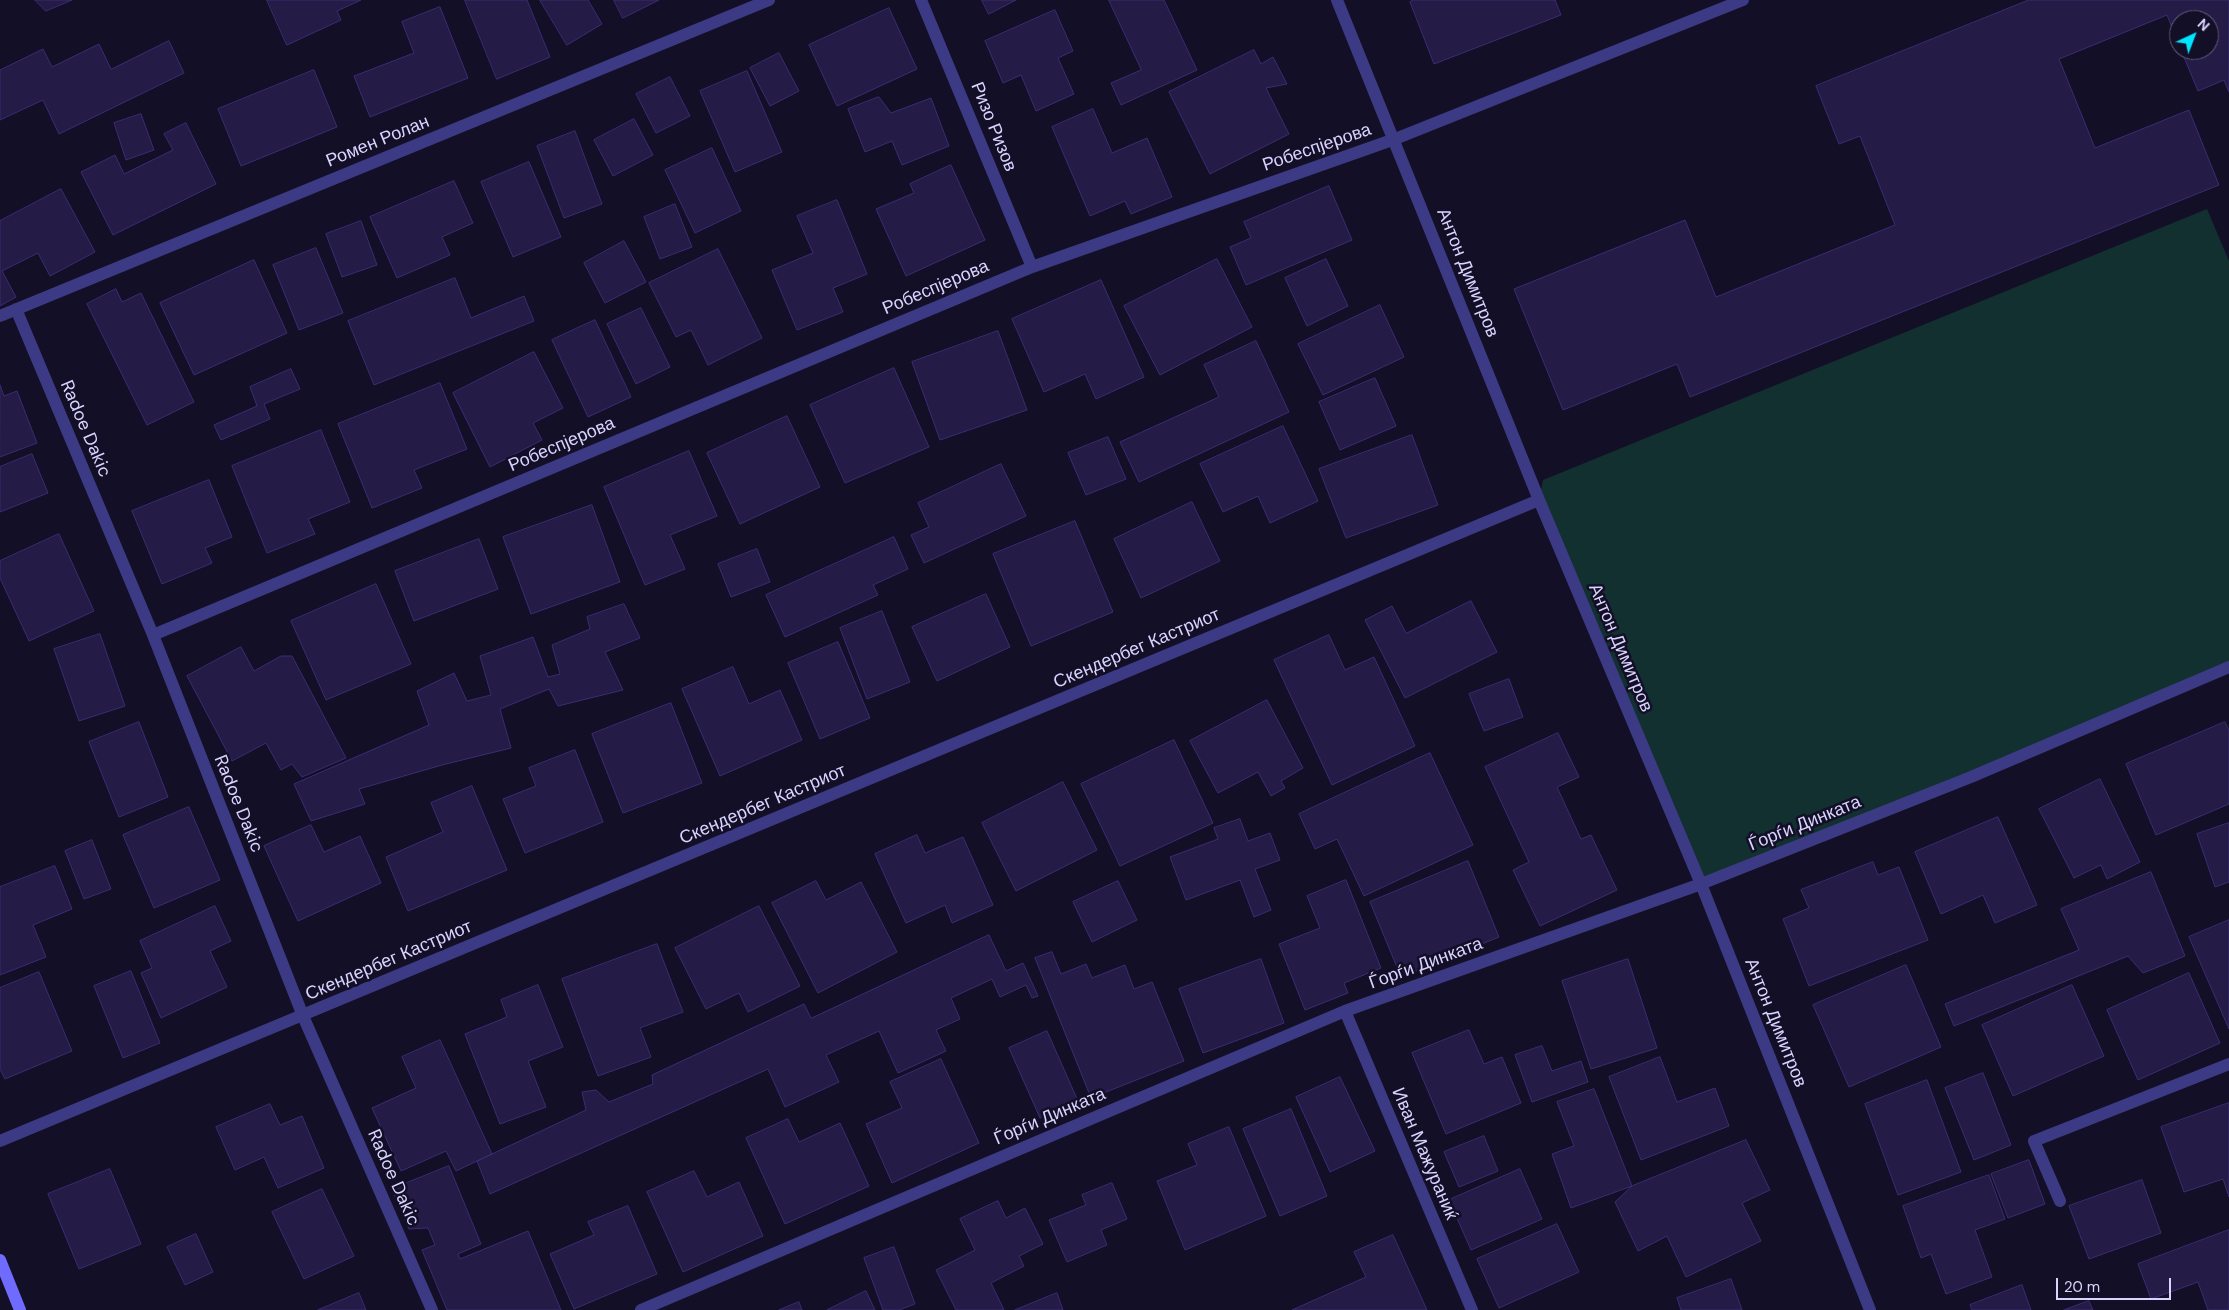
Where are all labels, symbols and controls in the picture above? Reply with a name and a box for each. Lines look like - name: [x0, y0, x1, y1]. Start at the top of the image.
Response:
- north arrow: [2169, 10, 2219, 60]
- text: N: [2194, 15, 2213, 35]
- street label: Ризо Ризов: [965, 79, 1021, 175]
- street label: Ромен Ролан: [323, 111, 433, 173]
- street label: Робеспјерова: [1260, 119, 1374, 177]
- street label: Антон Димитров: [1431, 205, 1503, 341]
- street label: Робеспјерова: [880, 256, 992, 320]
- street label: Radoe Dakic: [55, 377, 115, 481]
- street label: Робеспјерова: [506, 413, 618, 477]
- street label: Антон Димитров: [1583, 581, 1657, 715]
- street label: Скендербег Кастриот: [1051, 604, 1223, 694]
- street label: Radoe Dakic: [209, 752, 267, 856]
- street label: Скендербег Кастриот: [677, 760, 849, 850]
- street label: Ѓорѓи Динката: [1746, 792, 1864, 856]
- street label: Скендербег Кастриот: [303, 916, 475, 1006]
- street label: Ѓорѓи Динката: [1366, 933, 1486, 995]
- street label: Антон Димитров: [1739, 955, 1811, 1091]
- street label: Ѓорѓи Динката: [991, 1084, 1109, 1150]
- street label: Иван Мажураниќ: [1386, 1085, 1462, 1223]
- street label: Radoe Dakic: [362, 1127, 424, 1229]
- scale bar: [2059, 1268, 2174, 1300]
- text: 20 m: [2064, 1277, 2100, 1297]

